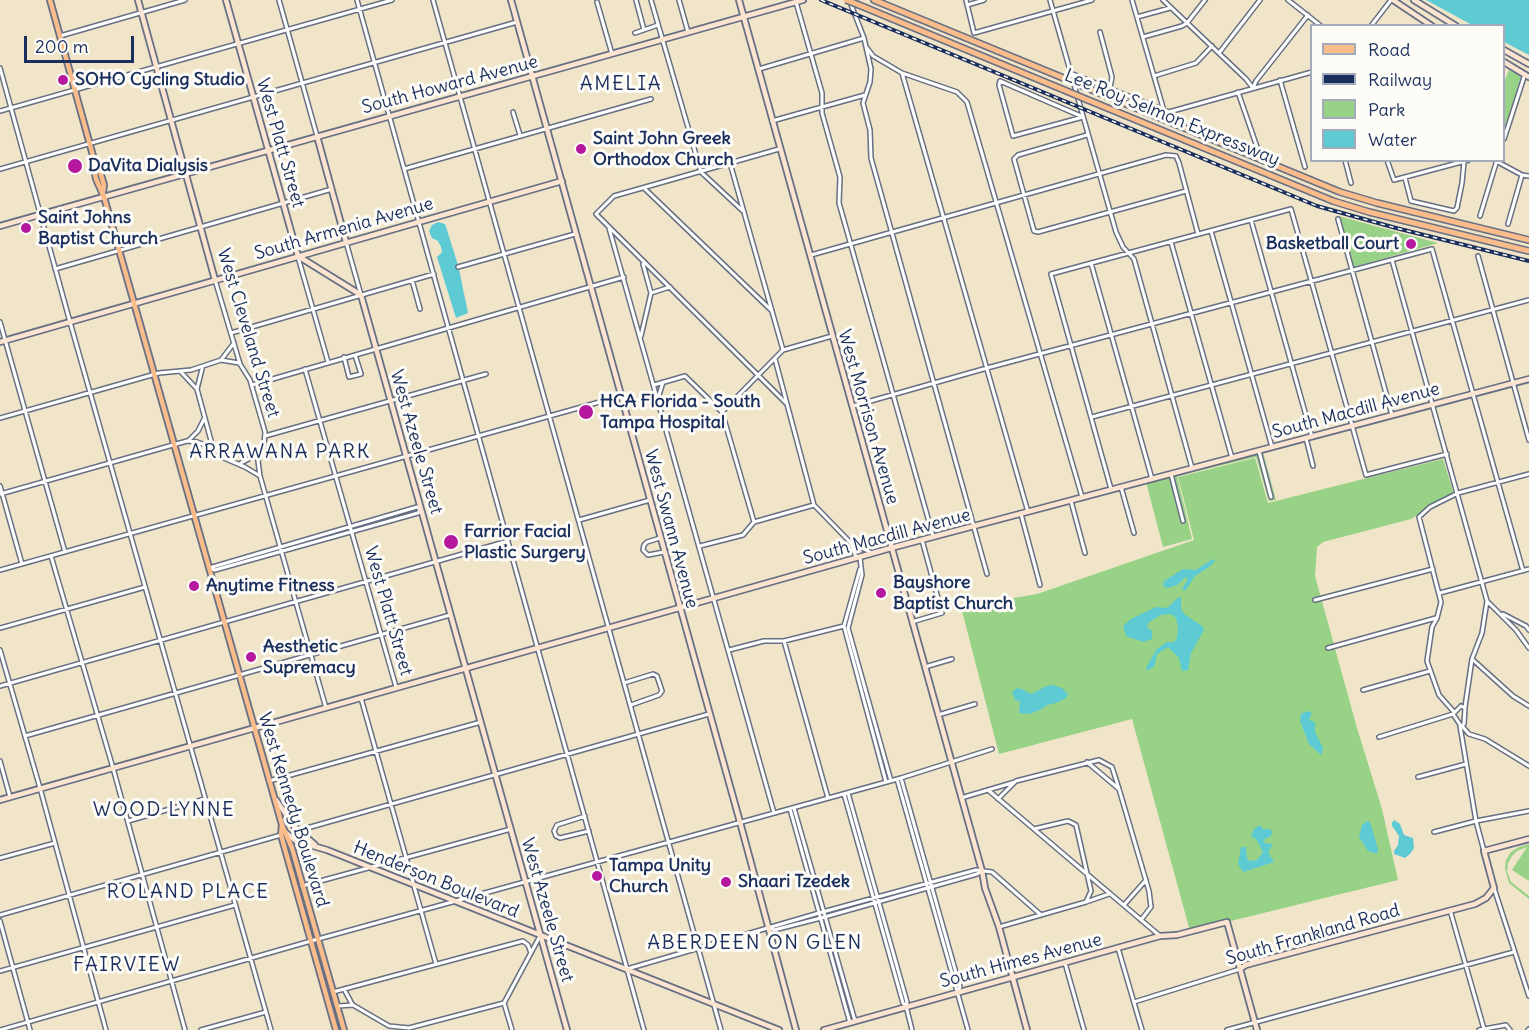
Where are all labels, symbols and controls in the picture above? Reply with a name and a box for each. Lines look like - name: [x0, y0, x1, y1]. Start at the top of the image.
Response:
- scale bar: [27, 24, 136, 62]
- legend: [1310, 24, 1505, 162]
- text: 200 m: [35, 35, 89, 58]
- text: Road: [1368, 38, 1410, 61]
- street label: South Howard Avenue: [360, 51, 540, 119]
- street label: Lee Roy Selmon Expressway: [1061, 65, 1283, 171]
- text: Railway: [1368, 68, 1432, 91]
- place label: SOHO Cycling Studio: [75, 69, 245, 91]
- district label: AMELIA: [580, 72, 662, 96]
- marker: SOHO Cycling Studio: [56, 73, 70, 87]
- street label: West Platt Street: [251, 76, 309, 210]
- text: Park: [1368, 98, 1405, 121]
- place label: Saint John Greek Orthodox Church: [593, 128, 734, 170]
- text: Water: [1368, 128, 1417, 151]
- marker: Saint John Greek Orthodox Church: [574, 142, 588, 156]
- place label: DaVita Dialysis: [88, 155, 208, 177]
- marker: DaVita Dialysis: [66, 157, 84, 175]
- street label: South Armenia Avenue: [252, 193, 436, 265]
- place label: Saint Johns Baptist Church: [38, 207, 158, 250]
- marker: Saint Johns Baptist Church: [19, 221, 33, 235]
- place label: Basketball Court: [1266, 233, 1399, 255]
- marker: Basketball Court: [1404, 237, 1418, 251]
- street label: West Cleveland Street: [212, 246, 284, 420]
- street label: West Morrison Avenue: [833, 327, 903, 507]
- street label: West Azeele Street: [385, 367, 447, 517]
- street label: South Macdill Avenue: [1270, 378, 1442, 444]
- place label: HCA Florida - South Tampa Hospital: [600, 391, 761, 434]
- marker: HCA Florida - South Tampa Hospital: [577, 403, 595, 421]
- district label: ARRAWANA PARK: [189, 440, 371, 464]
- street label: West Swann Avenue: [639, 447, 703, 611]
- street label: South Macdill Avenue: [801, 504, 973, 570]
- place label: Farrior Facial Plastic Surgery: [464, 521, 586, 564]
- marker: Farrior Facial Plastic Surgery: [442, 533, 460, 551]
- street label: West Platt Street: [359, 544, 417, 678]
- place label: Bayshore Baptist Church: [893, 572, 1013, 614]
- place label: Anytime Fitness: [206, 575, 335, 597]
- marker: Anytime Fitness: [187, 579, 201, 593]
- marker: Bayshore Baptist Church: [874, 586, 888, 600]
- place label: Aesthetic Supremacy: [263, 636, 356, 678]
- marker: Aesthetic Supremacy: [244, 650, 258, 664]
- street label: West Kennedy Boulevard: [253, 710, 333, 910]
- district label: WOOD LYNNE: [93, 798, 235, 822]
- street label: West Azeele Street: [516, 835, 578, 985]
- street label: Henderson Boulevard: [350, 837, 522, 923]
- place label: Tampa Unity Church: [609, 855, 711, 898]
- marker: Tampa Unity Church: [590, 869, 604, 883]
- place label: Shaari Tzedek: [738, 871, 850, 893]
- marker: Shaari Tzedek: [719, 875, 733, 889]
- district label: ROLAND PLACE: [106, 880, 270, 904]
- street label: South Frankland Road: [1224, 900, 1402, 970]
- street label: South Himes Avenue: [938, 929, 1104, 993]
- district label: ABERDEEN ON GLEN: [647, 931, 863, 955]
- district label: FAIRVIEW: [73, 953, 181, 977]

